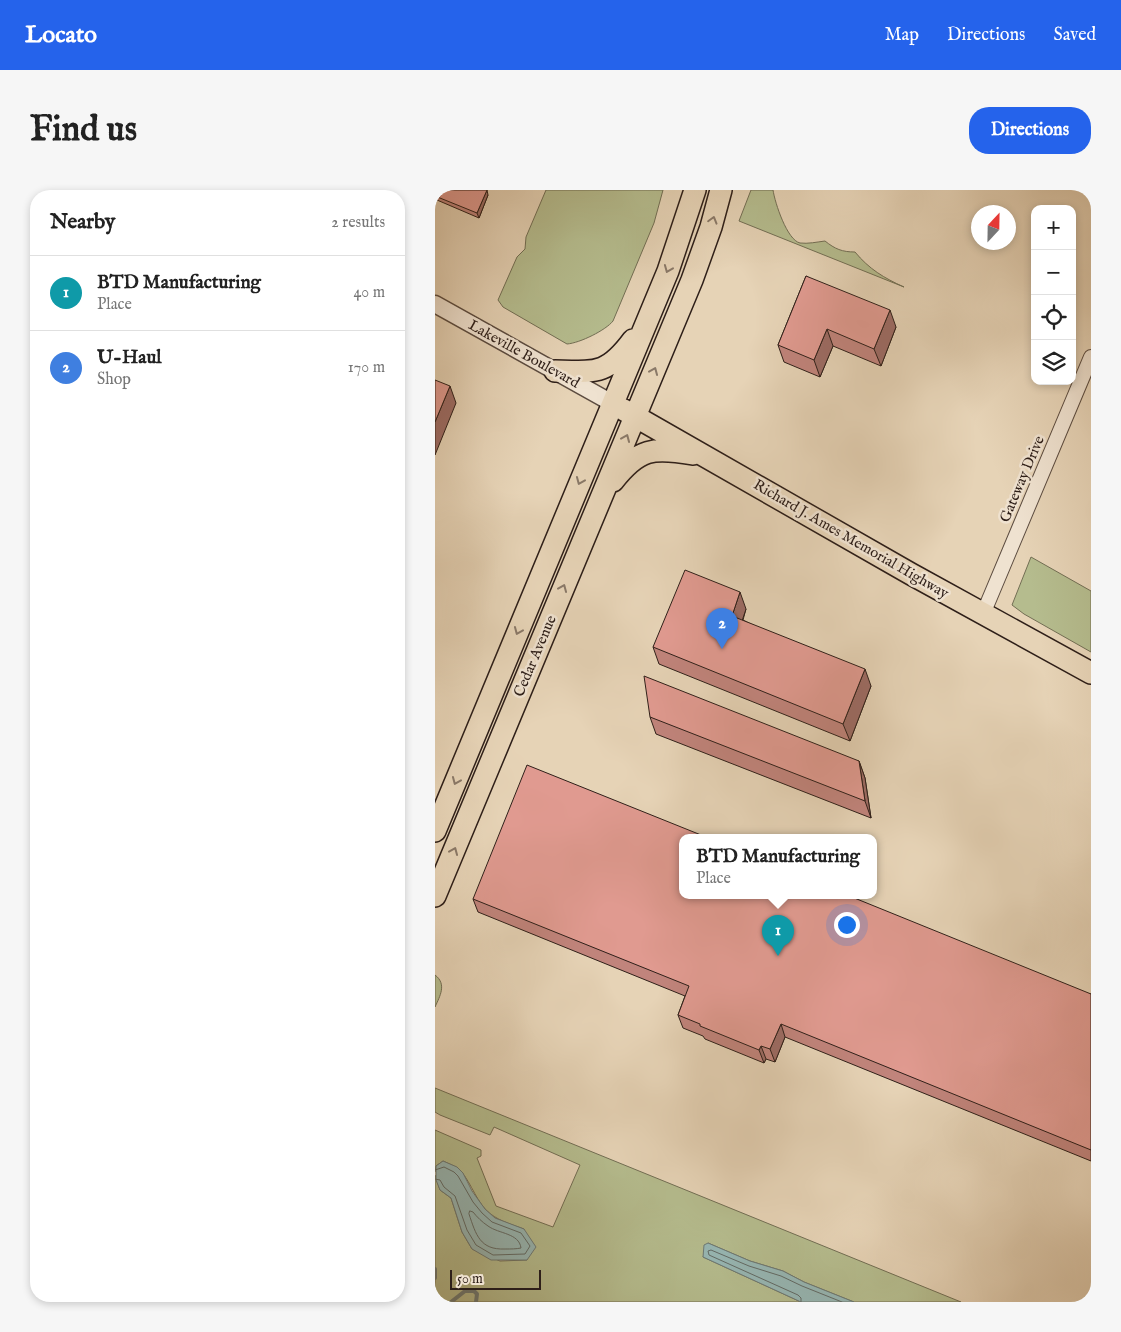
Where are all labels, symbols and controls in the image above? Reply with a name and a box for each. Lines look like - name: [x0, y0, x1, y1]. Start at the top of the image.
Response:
- text: Locato: [25, 20, 97, 51]
- text: Map: [885, 24, 919, 47]
- text: Directions: [947, 24, 1025, 47]
- text: Saved: [1053, 24, 1096, 47]
- button: Directions: [969, 107, 1091, 154]
- text: Find us: [30, 108, 137, 153]
- north arrow: [971, 205, 1016, 250]
- map controls: [1031, 205, 1076, 385]
- button: +: [1031, 205, 1076, 250]
- text: Nearby: [50, 209, 115, 236]
- text: 2 results: [331, 213, 385, 233]
- one-way arrow: [707, 215, 718, 224]
- button: −: [1031, 250, 1076, 295]
- one-way arrow: [664, 264, 675, 273]
- text: BTD Manufacturing: [97, 271, 261, 295]
- text: 1: [63, 283, 69, 303]
- text: 40 m: [353, 283, 385, 303]
- text: Place: [97, 295, 132, 315]
- button: locate: [1031, 295, 1076, 340]
- street label: Lakeville Boulevard: [465, 316, 584, 393]
- button: layers: [1031, 340, 1076, 385]
- text: U-Haul: [97, 346, 162, 370]
- text: 2: [62, 358, 70, 378]
- text: 170 m: [348, 358, 385, 378]
- one-way arrow: [648, 367, 658, 376]
- text: Shop: [97, 370, 131, 390]
- street label: Gateway Drive: [995, 433, 1049, 525]
- one-way arrow: [620, 434, 630, 443]
- street label: Richard J. Ames Memorial Highway: [750, 475, 953, 603]
- one-way arrow: [576, 476, 587, 485]
- one-way arrow: [557, 584, 568, 593]
- pin: 2: [706, 608, 738, 649]
- street label: Cedar Avenue: [509, 612, 561, 700]
- one-way arrow: [514, 626, 524, 635]
- one-way arrow: [451, 776, 462, 785]
- popup: [679, 834, 877, 899]
- text: BTD Manufacturing: [696, 845, 860, 869]
- one-way arrow: [447, 847, 458, 856]
- text: Place: [696, 869, 731, 889]
- your location: [834, 912, 860, 938]
- pin: 1: [762, 915, 794, 956]
- scale bar: [450, 1267, 541, 1290]
- text: 50 m: [457, 1270, 483, 1288]

